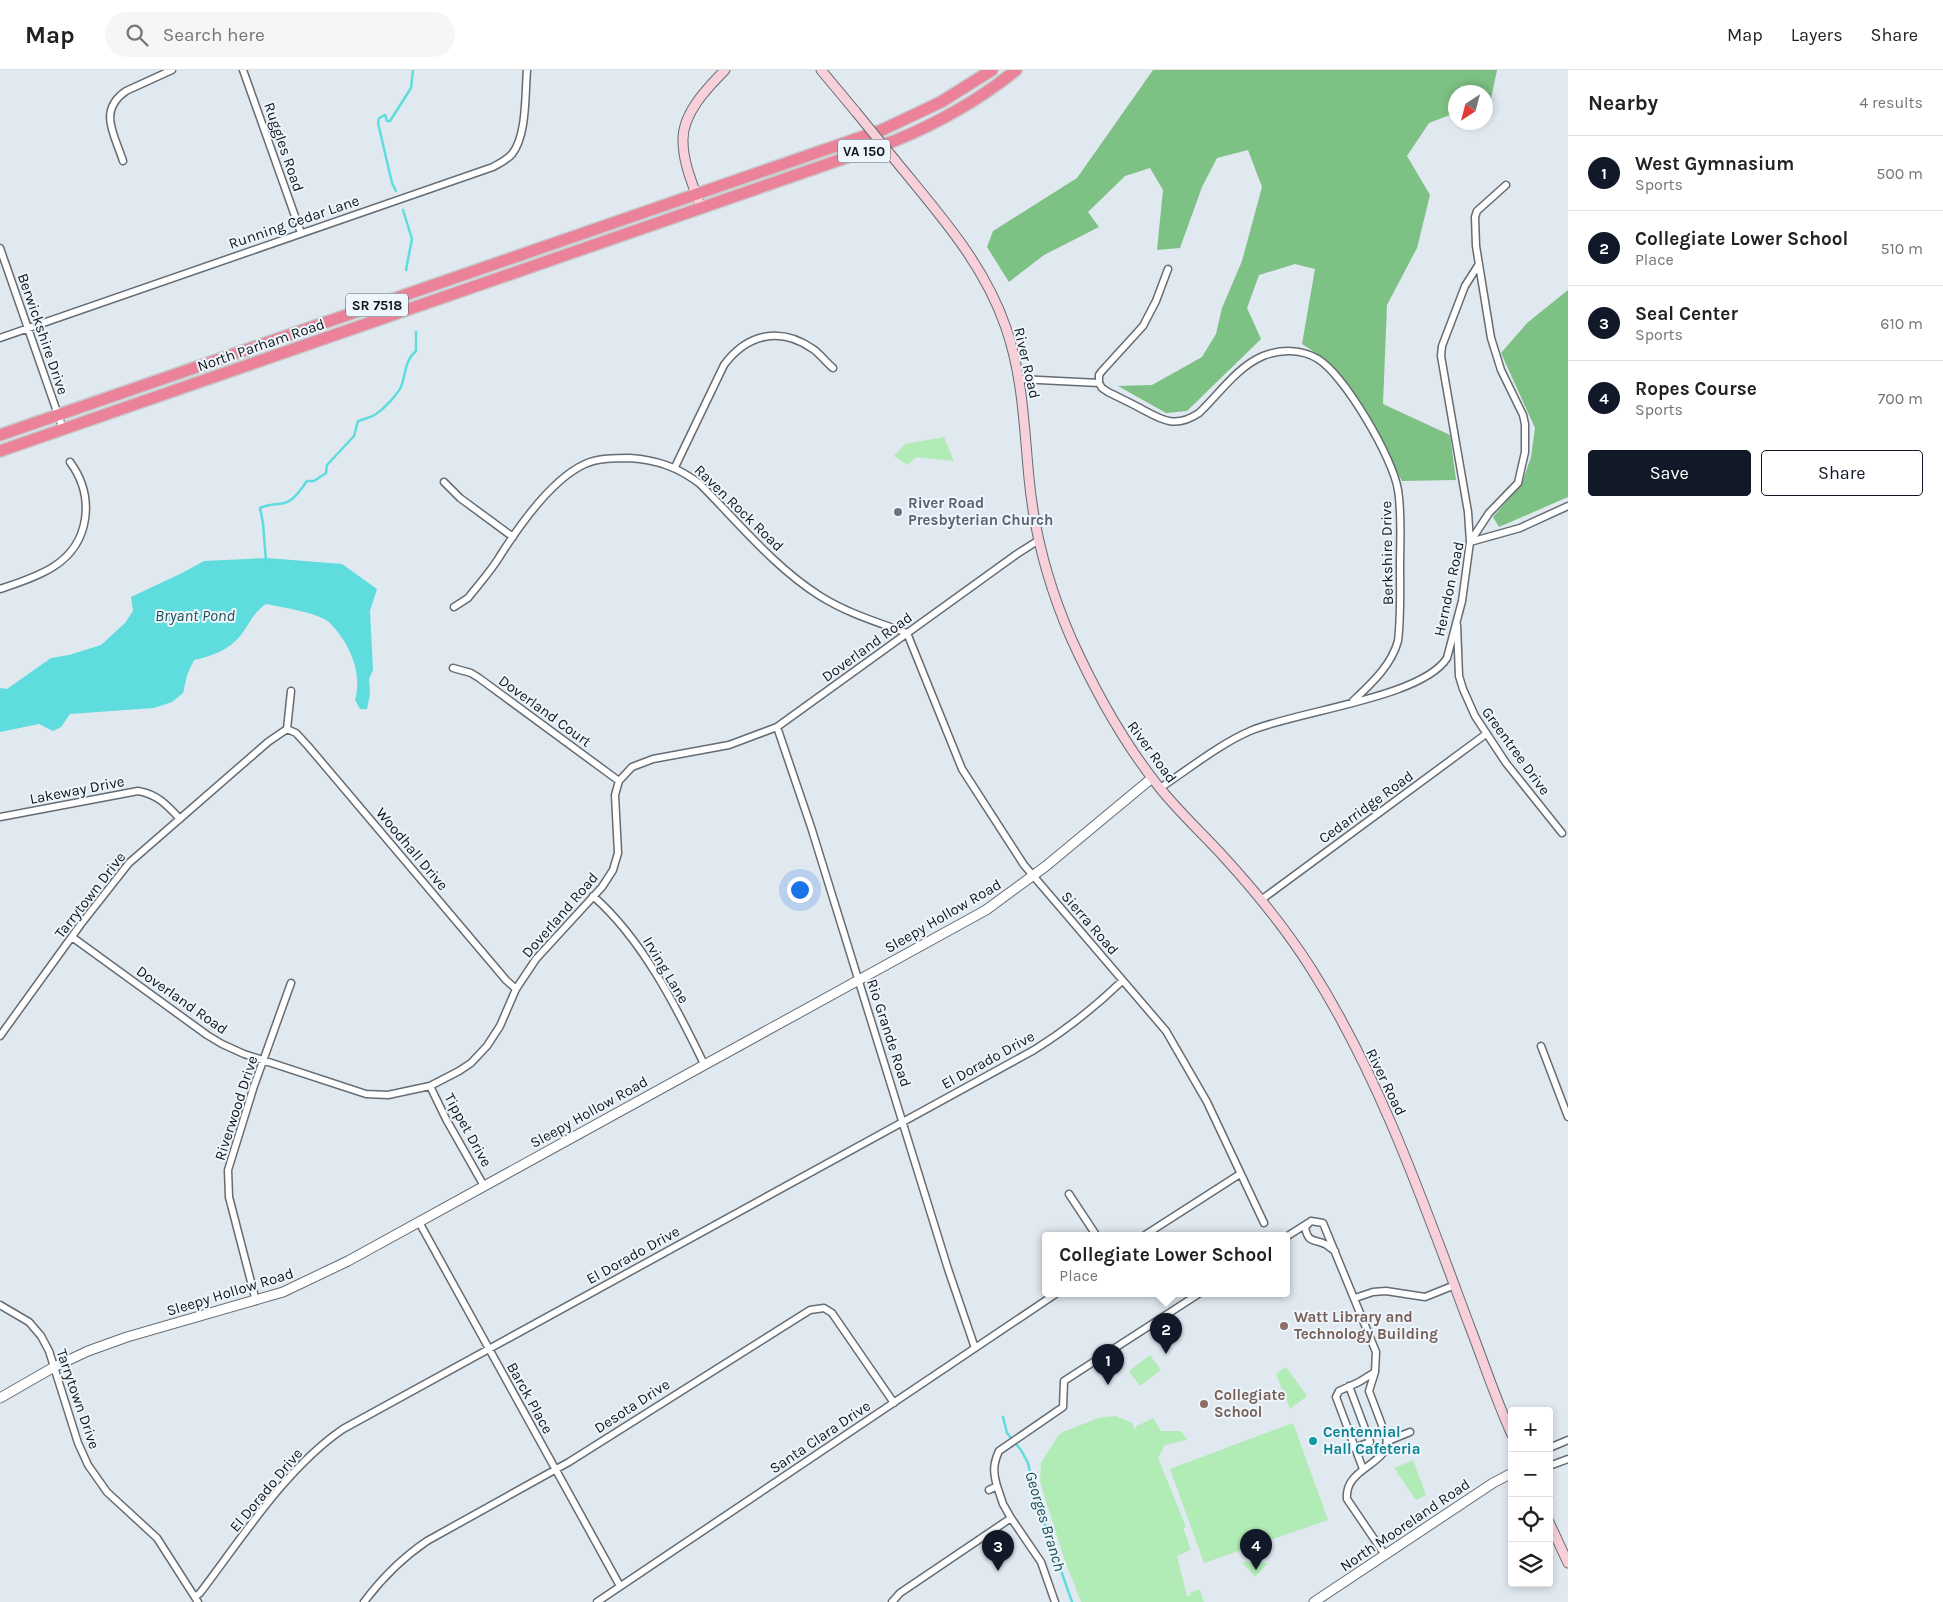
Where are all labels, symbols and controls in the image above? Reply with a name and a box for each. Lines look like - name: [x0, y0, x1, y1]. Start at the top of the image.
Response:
- search box: [105, 12, 455, 57]
- text: Map: [25, 21, 75, 49]
- icon: search: [123, 21, 151, 49]
- text: Search here: [163, 24, 265, 46]
- text: Map: [1727, 24, 1763, 46]
- text: Layers: [1791, 24, 1843, 46]
- text: Share: [1871, 24, 1918, 46]
- north arrow: [1448, 85, 1493, 130]
- text: Nearby: [1588, 91, 1658, 115]
- text: 4 results: [1859, 93, 1923, 112]
- street label: Ruggles Road: [260, 100, 308, 194]
- road number: VA 150: [838, 140, 890, 162]
- text: West Gymnasium: [1635, 153, 1794, 175]
- text: 1: [1601, 164, 1607, 183]
- text: 500 m: [1876, 164, 1923, 183]
- text: Sports: [1635, 175, 1683, 194]
- street label: Running Cedar Lane: [226, 191, 362, 253]
- text: Collegiate Lower School: [1635, 228, 1848, 250]
- text: 2: [1599, 239, 1609, 258]
- text: 510 m: [1880, 239, 1923, 258]
- text: Place: [1635, 250, 1674, 269]
- street label: Berwickshire Drive: [14, 271, 72, 397]
- road number: SR 7518: [346, 294, 408, 316]
- text: Seal Center: [1635, 303, 1738, 325]
- text: 3: [1599, 314, 1609, 333]
- text: 610 m: [1880, 314, 1923, 333]
- street label: North Parham Road: [195, 315, 327, 375]
- text: Sports: [1635, 325, 1683, 344]
- street label: River Road: [1010, 326, 1044, 400]
- text: Ropes Course: [1635, 378, 1757, 400]
- text: 4: [1599, 389, 1609, 408]
- text: 700 m: [1878, 389, 1923, 408]
- text: Sports: [1635, 400, 1683, 419]
- button: Save: [1588, 450, 1751, 496]
- button: Share: [1761, 450, 1923, 496]
- street label: Raven Rock Road: [691, 461, 787, 555]
- place label: River Road Presbyterian Church: [908, 494, 1053, 529]
- street label: Berkshire Drive: [1377, 501, 1397, 605]
- marker: River Road Presbyterian Church: [892, 506, 904, 518]
- street label: Herndon Road: [1430, 540, 1468, 638]
- water label: Bryant Pond: [155, 606, 235, 625]
- street label: Doverland Road: [818, 608, 916, 686]
- street label: Doverland Court: [495, 671, 595, 751]
- street label: Greentree Drive: [1478, 703, 1554, 799]
- street label: River Road: [1123, 717, 1181, 787]
- street label: Cedarridge Road: [1315, 767, 1417, 847]
- street label: Lakeway Drive: [28, 772, 126, 808]
- street label: Woodhall Drive: [372, 804, 452, 894]
- street label: Tarrytown Drive: [51, 848, 129, 942]
- street label: Doverland Road: [518, 869, 602, 961]
- street label: Sleepy Hollow Road: [881, 875, 1005, 957]
- your location: [787, 877, 813, 903]
- street label: Sierra Road: [1057, 887, 1123, 959]
- street label: Irving Lane: [639, 933, 693, 1007]
- street label: Doverland Road: [133, 962, 231, 1038]
- street label: Rio Grande Road: [863, 977, 915, 1089]
- street label: El Dorado Drive: [938, 1027, 1038, 1093]
- street label: River Road: [1362, 1046, 1410, 1118]
- street label: Riverwood Drive: [211, 1053, 261, 1163]
- street label: Sleepy Hollow Road: [527, 1072, 651, 1152]
- street label: Tippet Drive: [440, 1090, 496, 1170]
- street label: El Dorado Drive: [583, 1222, 683, 1288]
- popup: [1042, 1232, 1290, 1297]
- text: Collegiate Lower School: [1059, 1244, 1273, 1266]
- street label: Sleepy Hollow Road: [164, 1264, 296, 1320]
- text: Place: [1059, 1266, 1098, 1285]
- place label: Watt Library and Technology Building: [1294, 1308, 1438, 1343]
- pin: 2: [1150, 1313, 1182, 1354]
- marker: Watt Library and Technology Building: [1278, 1320, 1290, 1332]
- pin: 1: [1092, 1344, 1124, 1385]
- street label: Tarrytown Drive: [52, 1347, 104, 1451]
- street label: Barck Place: [503, 1359, 557, 1437]
- street label: Desota Drive: [591, 1375, 673, 1437]
- place label: Collegiate School: [1214, 1386, 1285, 1421]
- street label: Santa Clara Drive: [766, 1397, 874, 1477]
- marker: Collegiate School: [1198, 1398, 1210, 1410]
- map controls: [1508, 1407, 1553, 1587]
- button: +: [1508, 1407, 1553, 1452]
- place label: Centennial Hall Cafeteria: [1323, 1423, 1420, 1458]
- marker: Centennial Hall Cafeteria: [1307, 1435, 1319, 1447]
- street label: El Dorado Drive: [226, 1445, 306, 1535]
- button: −: [1508, 1452, 1553, 1497]
- water label: Georges Branch: [1021, 1469, 1070, 1573]
- street label: North Mooreland Road: [1337, 1475, 1473, 1575]
- button: locate: [1508, 1497, 1553, 1542]
- pin: 4: [1240, 1529, 1272, 1570]
- pin: 3: [982, 1530, 1014, 1571]
- button: layers: [1508, 1542, 1553, 1587]

